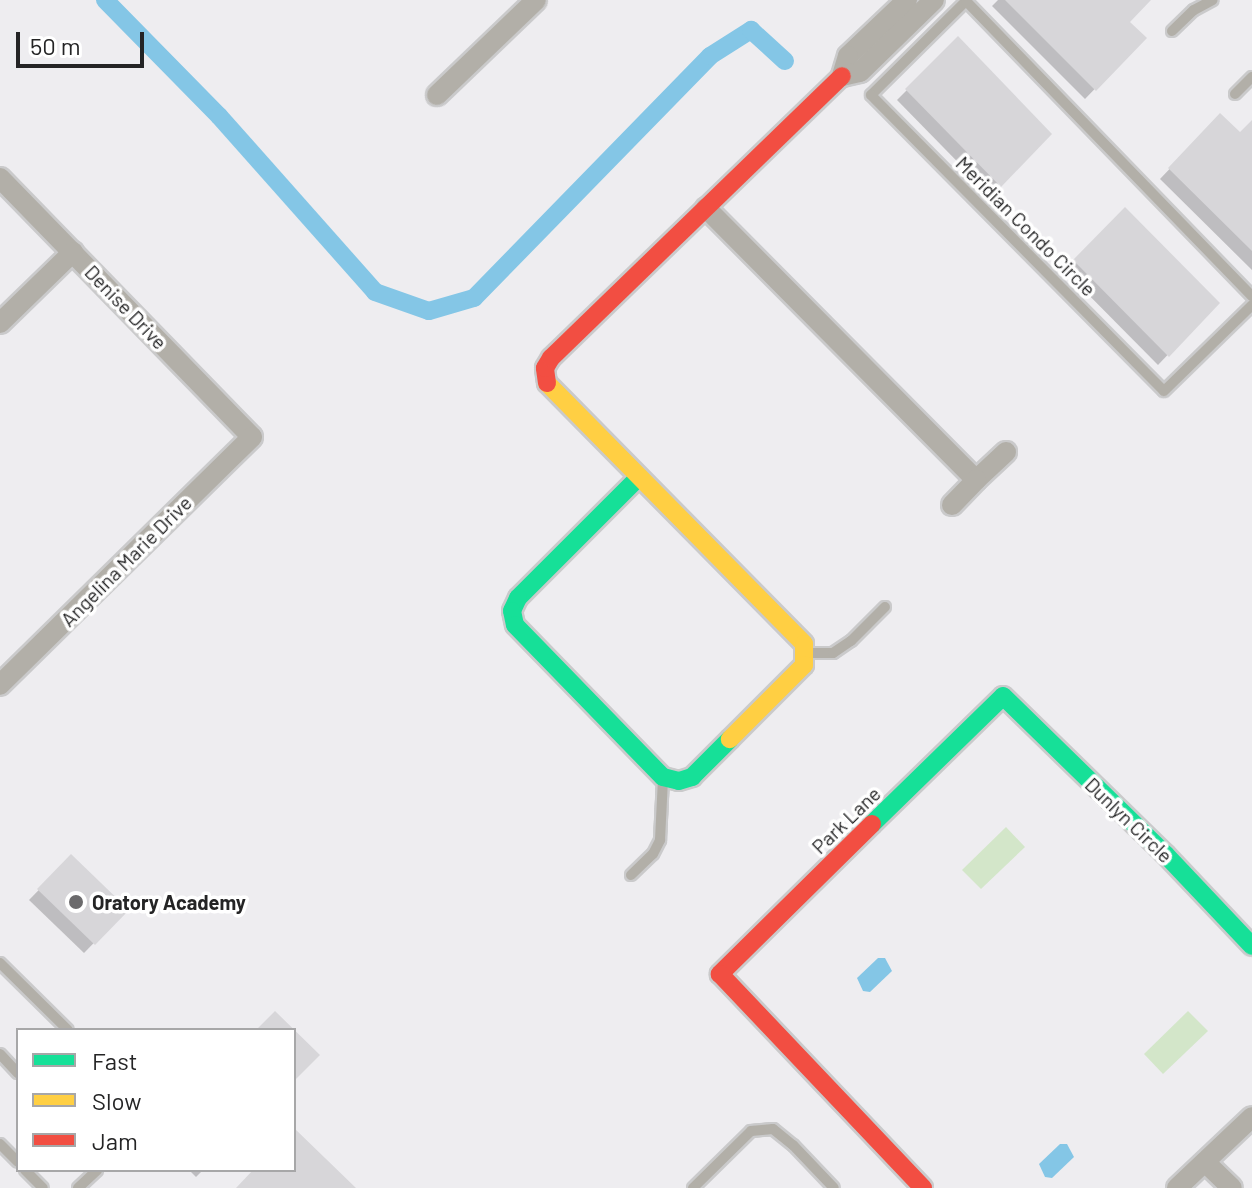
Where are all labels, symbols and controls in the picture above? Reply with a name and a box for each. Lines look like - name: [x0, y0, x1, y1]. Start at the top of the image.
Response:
- scale bar: [20, 16, 148, 66]
- text: 50 m: [30, 31, 81, 60]
- street label: Meridian Condo Circle: [951, 151, 1101, 301]
- street label: Denise Drive: [80, 260, 172, 354]
- street label: Angelina Marie Drive: [56, 491, 196, 631]
- street label: Dunlyn Circle: [1080, 772, 1178, 868]
- street label: Park Lane: [807, 781, 885, 859]
- place label: Oratory Academy: [92, 890, 246, 914]
- marker: Oratory Academy: [67, 893, 85, 911]
- legend: [16, 1028, 296, 1172]
- text: Fast: [92, 1046, 137, 1075]
- text: Slow: [92, 1086, 141, 1115]
- text: Jam: [92, 1126, 138, 1155]

